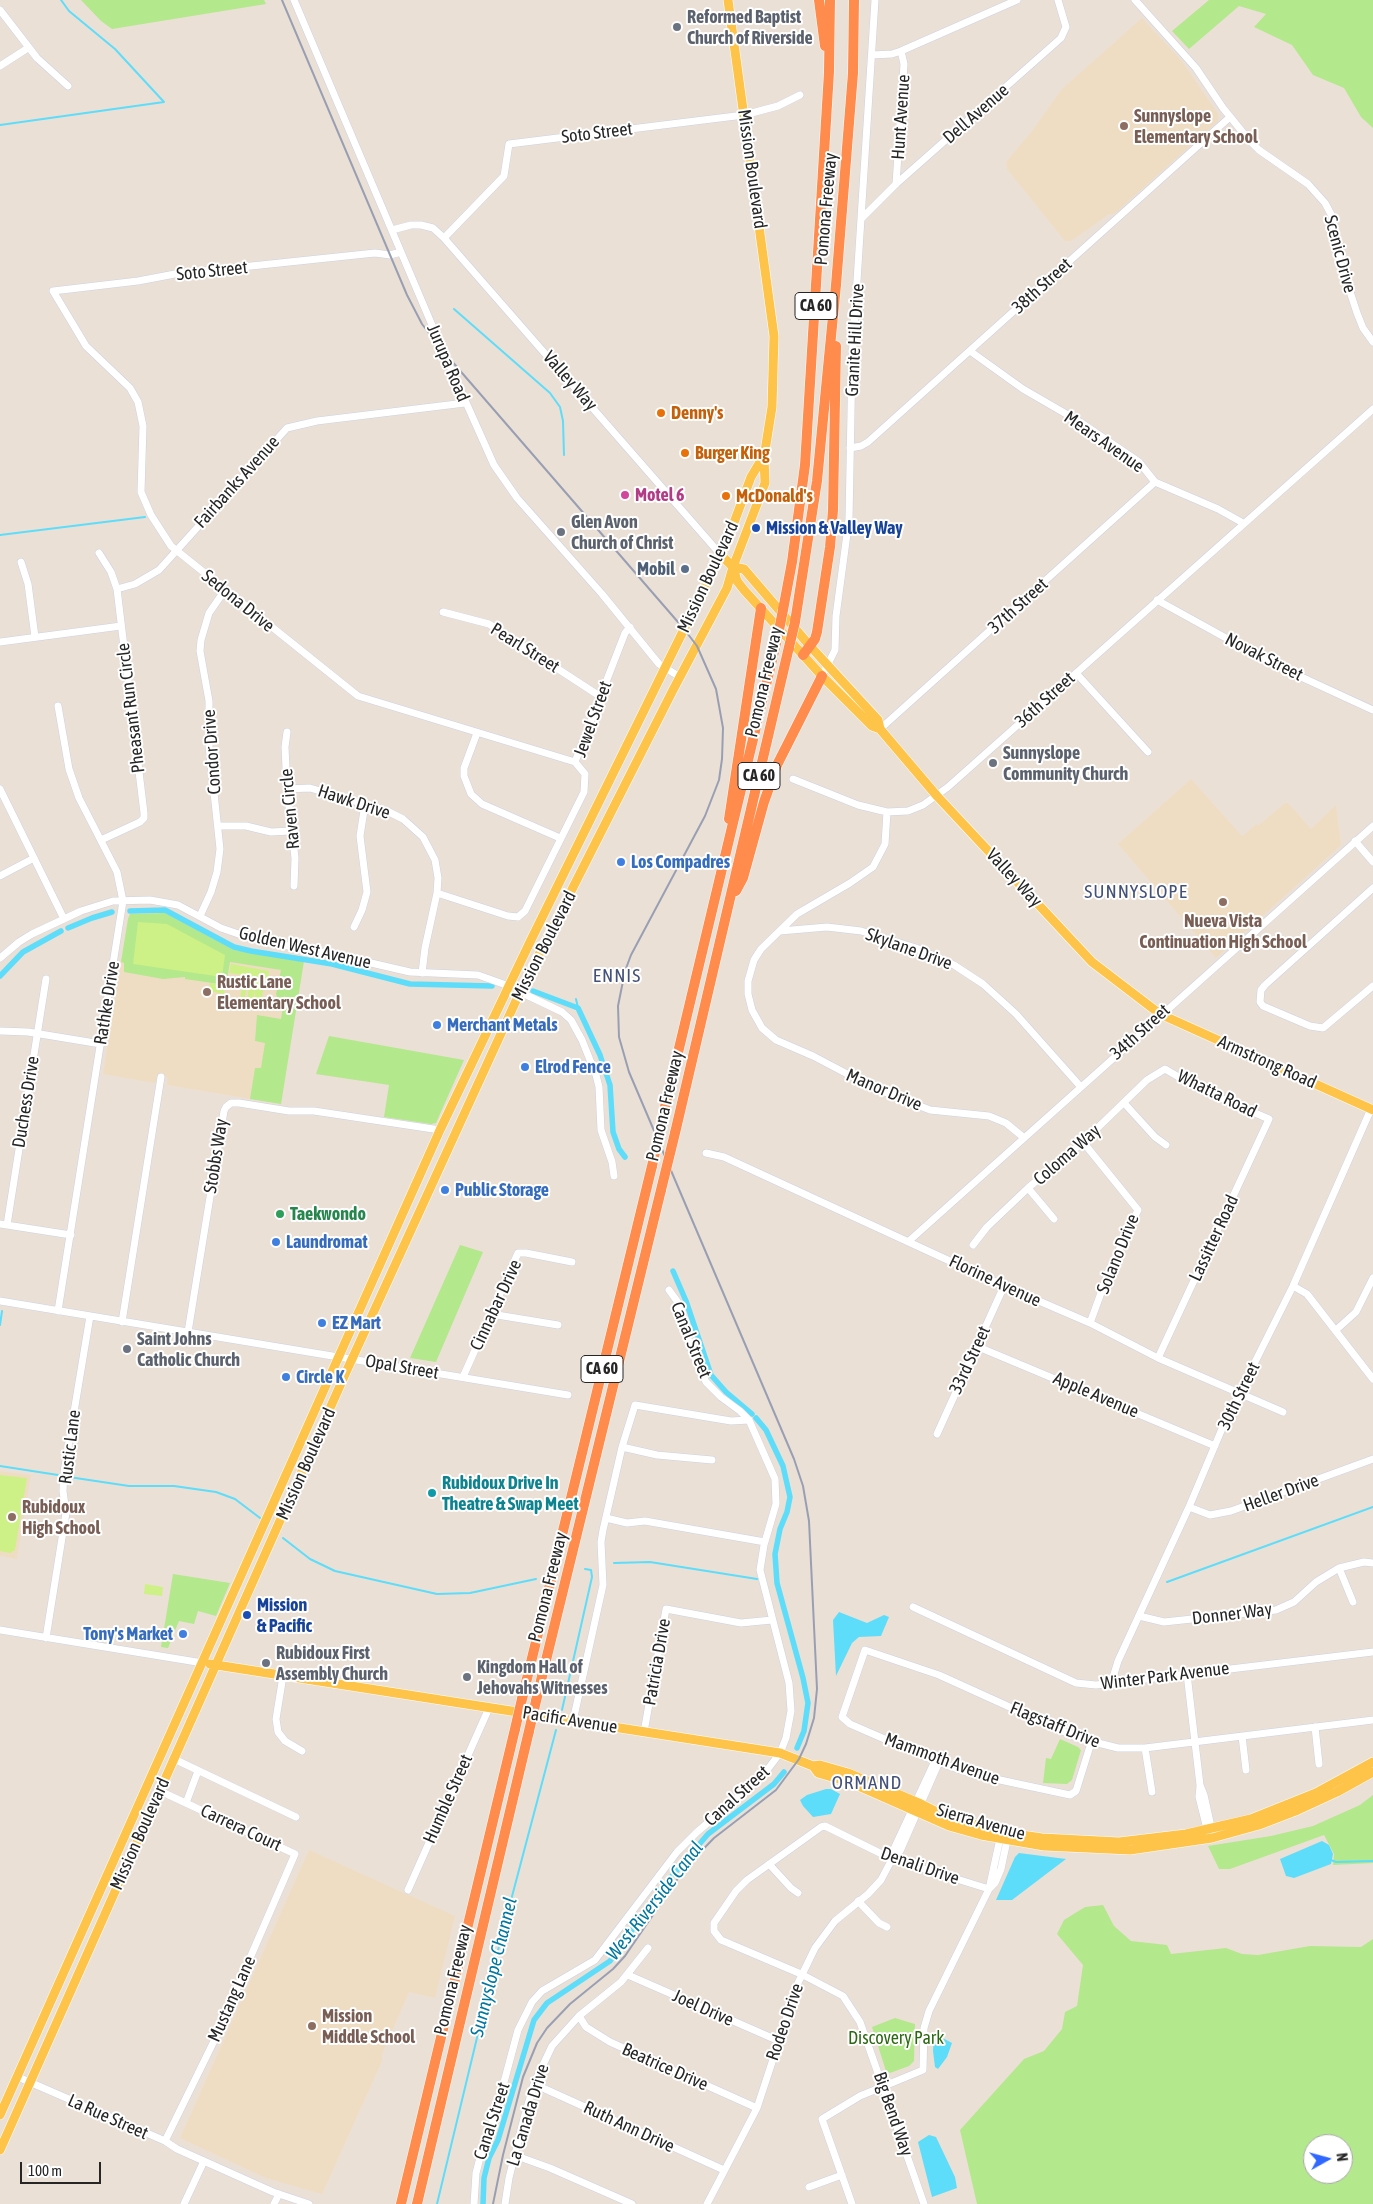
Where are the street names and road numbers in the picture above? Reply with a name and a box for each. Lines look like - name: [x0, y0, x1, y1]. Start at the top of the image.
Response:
- street label: Hunt Avenue: [887, 74, 915, 160]
- street label: Dell Avenue: [939, 80, 1013, 148]
- street label: Mission Boulevard: [733, 108, 771, 230]
- street label: Soto Street: [560, 118, 634, 148]
- street label: Pomona Freeway: [810, 152, 842, 266]
- street label: Scenic Drive: [1319, 213, 1361, 295]
- street label: 38th Street: [1008, 254, 1076, 318]
- street label: Soto Street: [175, 257, 249, 285]
- street label: Granite Hill Drive: [841, 283, 869, 397]
- road number: CA 60: [795, 292, 837, 320]
- street label: Jurupa Road: [422, 321, 474, 405]
- street label: Valley Way: [538, 347, 602, 415]
- street label: Mears Avenue: [1060, 407, 1148, 477]
- street label: Fairbanks Avenue: [190, 431, 284, 533]
- street label: Mission Boulevard: [673, 518, 743, 636]
- street label: Sedona Drive: [197, 565, 279, 637]
- street label: 37th Street: [984, 574, 1052, 638]
- street label: Pearl Street: [487, 618, 563, 678]
- street label: Pomona Freeway: [741, 625, 787, 739]
- street label: Novak Street: [1222, 628, 1306, 686]
- street label: Pheasant Run Circle: [112, 642, 150, 774]
- street label: 36th Street: [1011, 668, 1079, 732]
- street label: Jewel Street: [569, 678, 617, 760]
- street label: Condor Drive: [198, 709, 226, 795]
- road number: CA 60: [738, 762, 780, 789]
- street label: Raven Circle: [276, 768, 304, 850]
- street label: Hawk Drive: [315, 780, 393, 824]
- street label: Valley Way: [981, 844, 1047, 912]
- street label: Mission Boulevard: [507, 887, 581, 1005]
- street label: Golden West Avenue: [237, 922, 373, 974]
- street label: Skylane Drive: [863, 923, 955, 975]
- street label: Rathke Drive: [90, 960, 124, 1046]
- street label: 34th Street: [1106, 1000, 1174, 1064]
- street label: Armstrong Road: [1214, 1031, 1320, 1093]
- street label: Pomona Freeway: [642, 1049, 688, 1163]
- street label: Duchess Drive: [8, 1055, 44, 1149]
- street label: Manor Drive: [843, 1064, 925, 1116]
- street label: Whatta Road: [1174, 1066, 1260, 1122]
- street label: Stobbs Way: [199, 1117, 233, 1195]
- street label: Coloma Way: [1029, 1120, 1105, 1190]
- street label: Lassitter Road: [1185, 1191, 1243, 1285]
- street label: Solano Drive: [1092, 1211, 1144, 1297]
- street label: Florine Avenue: [946, 1250, 1044, 1312]
- street label: Cinnabar Drive: [466, 1256, 526, 1354]
- street label: Canal Street: [666, 1299, 716, 1381]
- street label: 33rd Street: [945, 1322, 995, 1398]
- street label: Opal Street: [364, 1350, 440, 1384]
- road number: CA 60: [581, 1356, 623, 1382]
- street label: 30th Street: [1213, 1359, 1265, 1433]
- street label: Apple Avenue: [1050, 1367, 1142, 1423]
- street label: Mission Boulevard: [272, 1405, 340, 1523]
- street label: Rustic Lane: [55, 1409, 85, 1485]
- street label: Heller Drive: [1240, 1469, 1322, 1517]
- street label: Pomona Freeway: [524, 1530, 572, 1644]
- street label: Donner Way: [1191, 1598, 1273, 1630]
- street label: Patricia Drive: [639, 1617, 675, 1707]
- street label: Winter Park Avenue: [1100, 1657, 1230, 1695]
- street label: Flagstaff Drive: [1007, 1697, 1103, 1753]
- street label: Pacific Avenue: [521, 1702, 619, 1738]
- street label: Mammoth Avenue: [881, 1728, 1003, 1790]
- street label: Humble Street: [419, 1751, 477, 1847]
- street label: Canal Street: [700, 1761, 774, 1831]
- street label: Mission Boulevard: [106, 1775, 174, 1893]
- street label: Sierra Avenue: [934, 1799, 1028, 1845]
- street label: Carrera Court: [197, 1800, 285, 1856]
- street label: Denali Drive: [878, 1842, 962, 1890]
- street label: Pomona Freeway: [430, 1923, 476, 2037]
- street label: Mustang Lane: [203, 1953, 261, 2045]
- street label: Rodeo Drive: [762, 1981, 808, 2063]
- street label: Joel Drive: [669, 1985, 737, 2031]
- street label: Beatrice Drive: [619, 2038, 711, 2096]
- street label: La Canada Drive: [502, 2061, 554, 2169]
- street label: Big Bend Way: [869, 2069, 917, 2159]
- street label: Canal Street: [469, 2079, 515, 2163]
- street label: La Rue Street: [64, 2090, 152, 2144]
- street label: Ruth Ann Drive: [580, 2097, 678, 2157]

